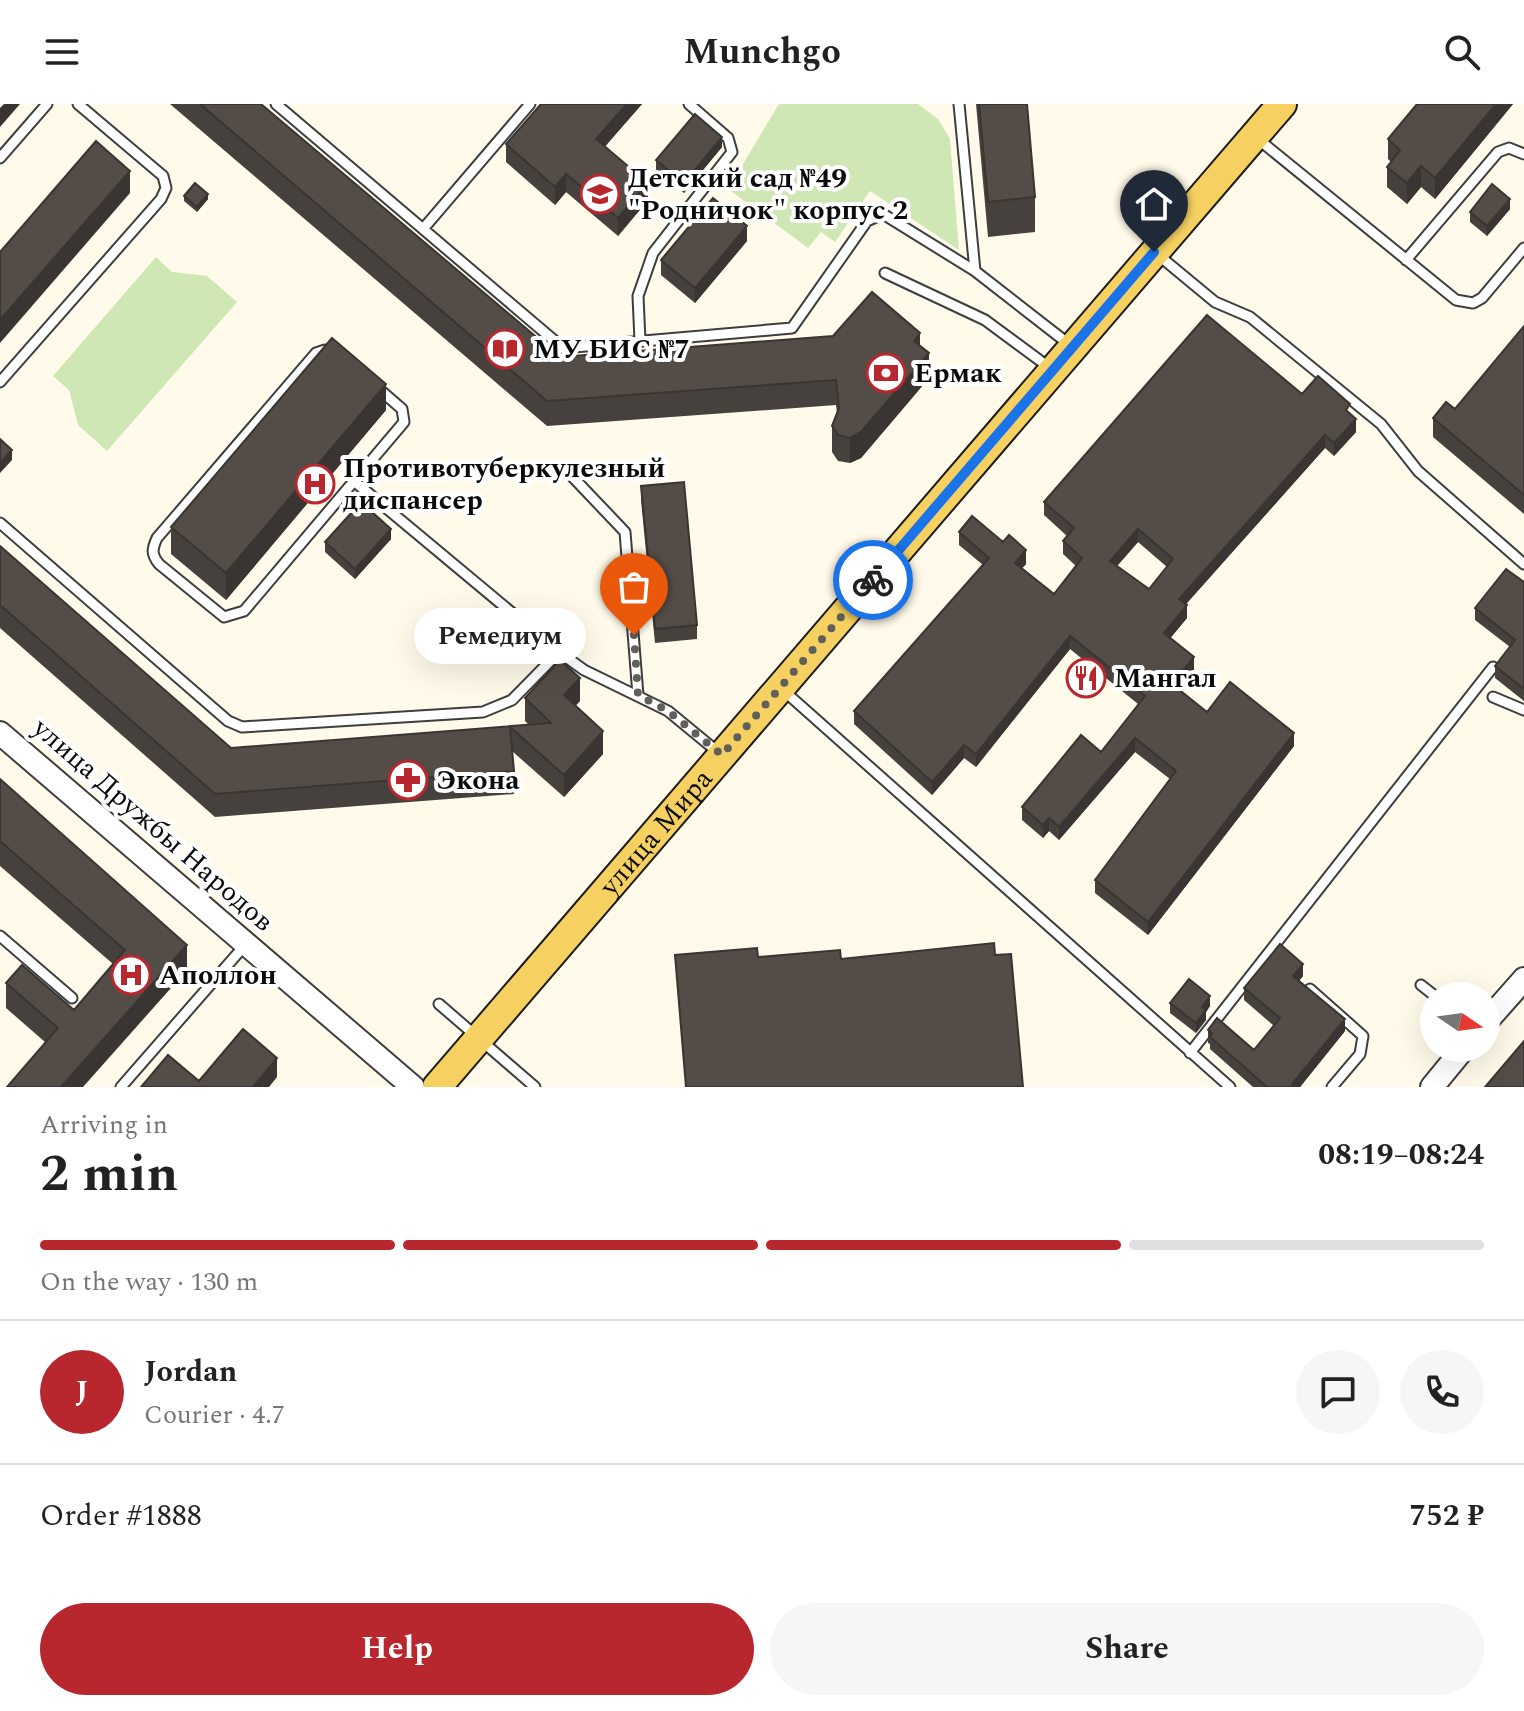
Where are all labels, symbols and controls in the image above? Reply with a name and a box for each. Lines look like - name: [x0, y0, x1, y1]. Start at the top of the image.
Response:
- text: Munchgo: [683, 25, 841, 80]
- icon: menu: [40, 30, 84, 74]
- icon: search: [1440, 30, 1484, 74]
- place label: Детский сад №49 "Родничок" корпус 2: [628, 157, 908, 232]
- pin: [1120, 170, 1188, 252]
- school or university icon: Детский сад №49 "Родничок" корпус 2: [579, 173, 621, 215]
- icon: home: [1132, 182, 1176, 226]
- library icon: МУ БИС №7: [484, 328, 526, 370]
- place label: МУ БИС №7: [533, 328, 690, 371]
- bank icon: Ермак: [865, 352, 907, 394]
- place label: Ермак: [914, 352, 1002, 395]
- place label: Противотуберкулезный диспансер: [343, 447, 665, 522]
- hospital icon: Противотуберкулезный диспансер: [294, 463, 336, 505]
- courier: [833, 540, 913, 620]
- pin: [600, 553, 668, 635]
- icon: bike: [851, 558, 895, 602]
- icon: bag: [612, 565, 656, 609]
- callout: Ремедиум: [414, 607, 586, 663]
- text: Ремедиум: [438, 616, 562, 656]
- restaurant icon: Мангал: [1065, 657, 1107, 699]
- place label: Мангал: [1114, 657, 1217, 700]
- street label: улица Дружбы Народов: [22, 707, 283, 942]
- pharmacy icon: Экона: [387, 759, 429, 801]
- place label: Экона: [436, 759, 520, 802]
- street label: улица Мира: [588, 759, 723, 906]
- hospital icon: Аполлон: [110, 954, 152, 996]
- place label: Аполлон: [159, 954, 277, 997]
- north arrow: [1420, 982, 1500, 1062]
- map controls: [1420, 982, 1500, 1062]
- text: Arriving in: [40, 1105, 168, 1145]
- text: 08:19–08:24: [1318, 1132, 1484, 1178]
- text: 2 min: [40, 1135, 178, 1214]
- text: On the way · 130 m: [40, 1262, 258, 1302]
- text: Jordan: [144, 1349, 237, 1395]
- button: chat: [1296, 1350, 1380, 1434]
- button: phone: [1400, 1350, 1484, 1434]
- text: J: [76, 1369, 88, 1415]
- text: Courier · 4.7: [144, 1395, 285, 1435]
- text: Order #1888: [40, 1493, 202, 1539]
- text: 752 ₽: [1409, 1493, 1484, 1539]
- button: Help: [40, 1603, 754, 1695]
- button: Share: [770, 1603, 1484, 1695]

